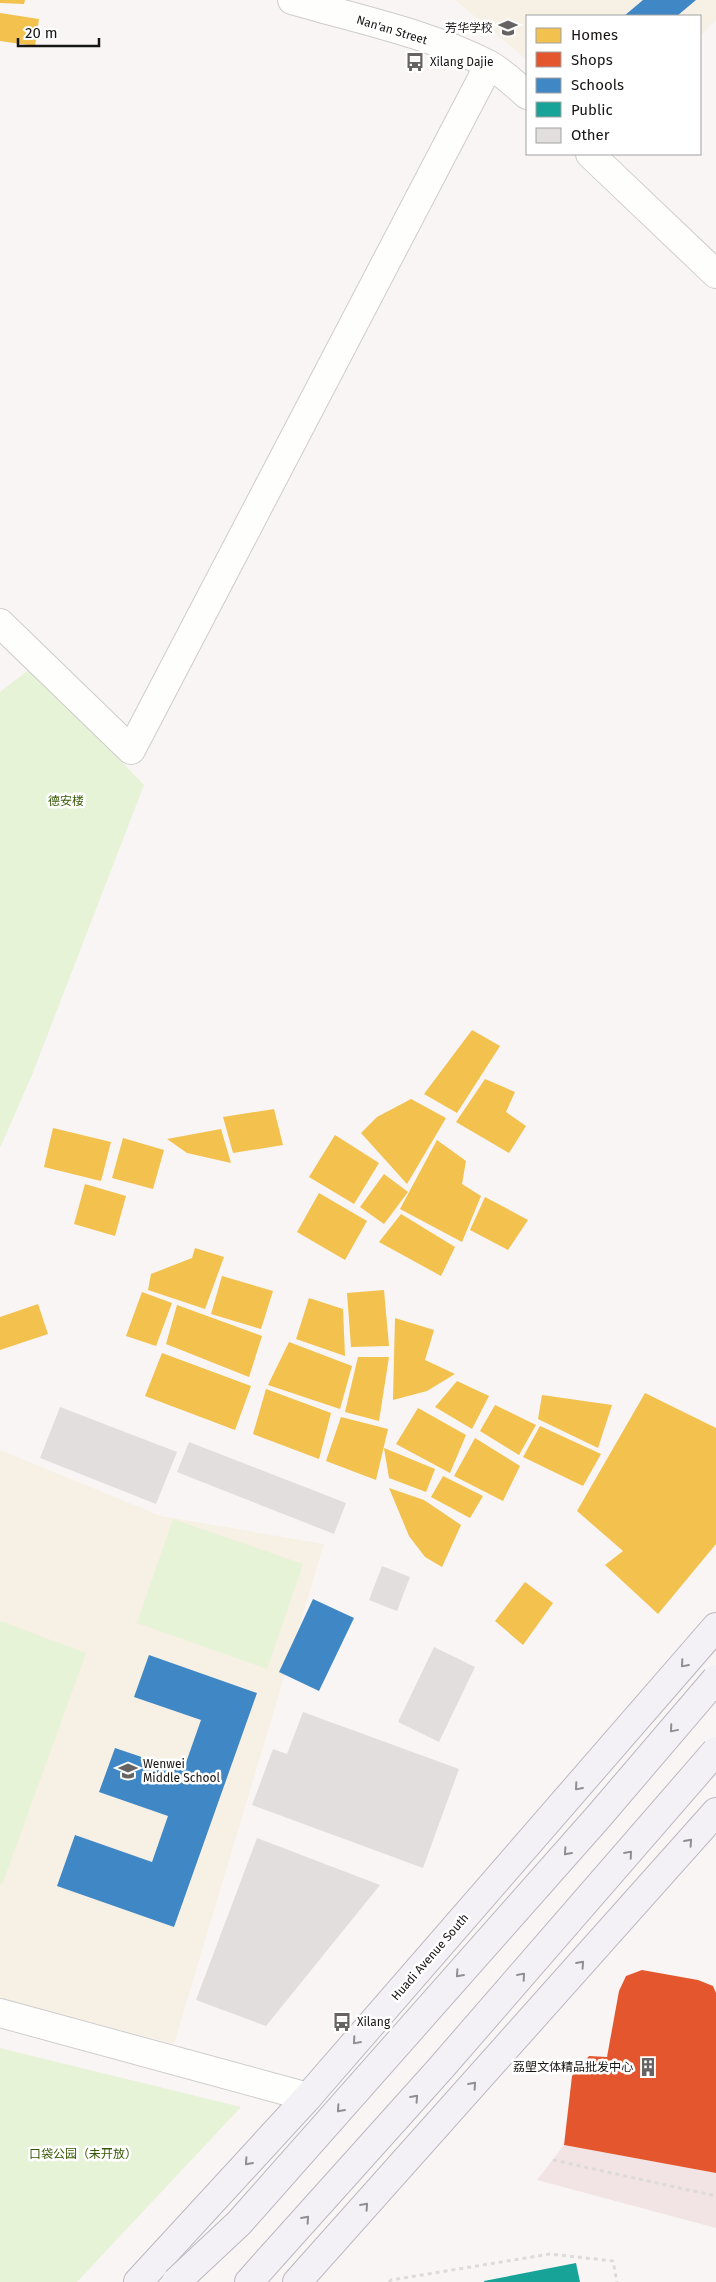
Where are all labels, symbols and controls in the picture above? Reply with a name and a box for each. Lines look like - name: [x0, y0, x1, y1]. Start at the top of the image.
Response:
- street label: Nan'an Street: [355, 13, 430, 48]
- scale bar: [18, 15, 99, 47]
- legend: [526, 15, 701, 155]
- school or university icon: 芳华学校: [497, 17, 519, 39]
- place label: 芳华学校: [445, 21, 493, 35]
- text: 20 m: [25, 24, 58, 42]
- text: Homes: [571, 26, 618, 44]
- bus stop icon: Xilang Dajie: [404, 51, 426, 73]
- text: Shops: [571, 51, 613, 69]
- place label: Xilang Dajie: [430, 55, 494, 69]
- text: Schools: [571, 76, 624, 94]
- text: Public: [571, 101, 613, 119]
- text: Other: [571, 126, 610, 144]
- park label: 德安楼: [48, 794, 84, 808]
- one-way arrow: [681, 1658, 690, 1667]
- one-way arrow: [670, 1724, 679, 1733]
- place label: Wenwei Middle School: [143, 1757, 221, 1785]
- school or university icon: Wenwei Middle School: [117, 1760, 139, 1782]
- one-way arrow: [575, 1781, 584, 1790]
- one-way arrow: [683, 1839, 692, 1848]
- one-way arrow: [564, 1847, 573, 1856]
- one-way arrow: [623, 1850, 632, 1859]
- street label: Huadi Avenue South: [389, 1911, 471, 2003]
- one-way arrow: [575, 1960, 584, 1969]
- one-way arrow: [456, 1968, 465, 1977]
- one-way arrow: [516, 1972, 525, 1981]
- bus stop icon: Xilang: [331, 2011, 353, 2033]
- place label: Xilang: [357, 2015, 391, 2029]
- one-way arrow: [353, 2036, 362, 2045]
- building icon: 荔塱文体精品批发中心: [637, 2056, 659, 2078]
- place label: 荔塱文体精品批发中心: [513, 2060, 633, 2074]
- one-way arrow: [467, 2082, 476, 2091]
- one-way arrow: [409, 2094, 418, 2103]
- one-way arrow: [337, 2103, 346, 2112]
- park label: 口袋公园（未开放）: [29, 2147, 137, 2161]
- one-way arrow: [245, 2157, 254, 2166]
- one-way arrow: [359, 2203, 368, 2212]
- one-way arrow: [300, 2215, 309, 2224]

